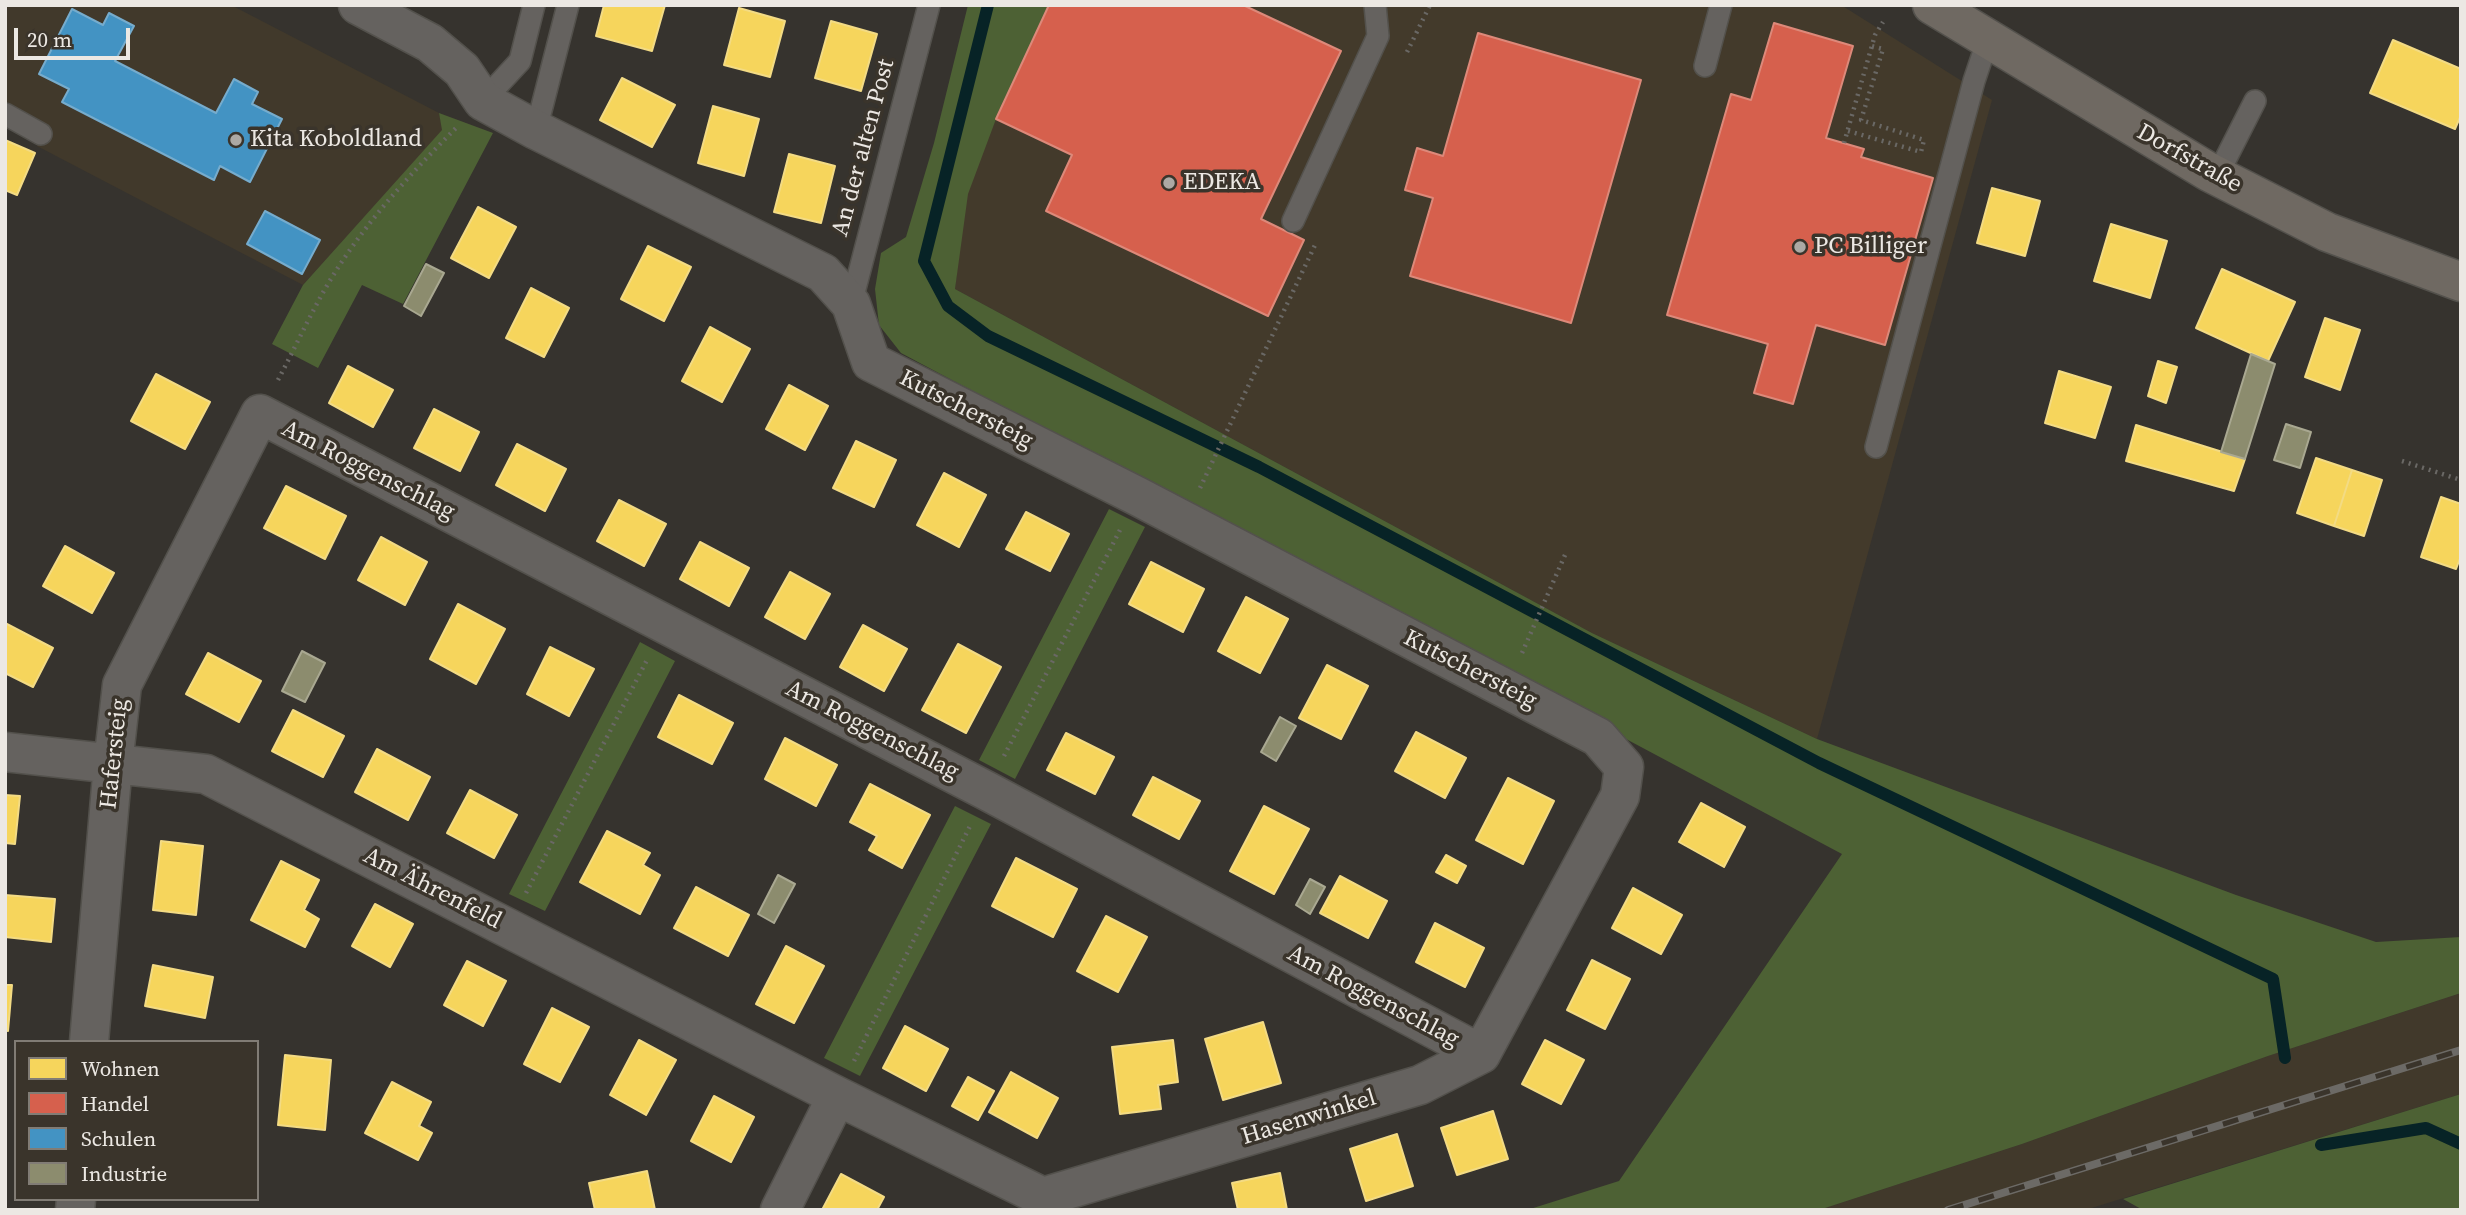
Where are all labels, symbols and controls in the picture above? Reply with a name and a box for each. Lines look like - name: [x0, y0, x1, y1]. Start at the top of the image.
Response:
- scale bar: [18, 14, 133, 58]
- text: 20 m: [27, 25, 72, 54]
- street label: An der alten Post: [827, 56, 901, 240]
- street label: Dorfstraße: [2131, 118, 2247, 200]
- place label: Kita Koboldland: [250, 126, 422, 154]
- marker: Kita Koboldland: [228, 132, 244, 148]
- place label: EDEKA: [1183, 169, 1260, 197]
- marker: EDEKA: [1161, 175, 1177, 191]
- place label: PC Billiger: [1814, 233, 1927, 261]
- marker: PC Billiger: [1792, 239, 1808, 255]
- street label: Kutschersteig: [895, 364, 1037, 456]
- street label: Am Roggenschlag: [277, 415, 459, 527]
- street label: Kutschersteig: [1399, 624, 1541, 716]
- street label: Am Roggenschlag: [781, 675, 963, 787]
- street label: Hafersteig: [95, 697, 135, 811]
- street label: Am Ährenfeld: [358, 842, 506, 936]
- street label: Am Roggenschlag: [1282, 940, 1464, 1054]
- legend: [14, 1040, 259, 1201]
- text: Wohnen: [81, 1054, 160, 1083]
- street label: Hasenwinkel: [1238, 1084, 1380, 1152]
- text: Handel: [81, 1089, 149, 1118]
- text: Schulen: [81, 1124, 156, 1153]
- text: Industrie: [81, 1159, 167, 1188]

